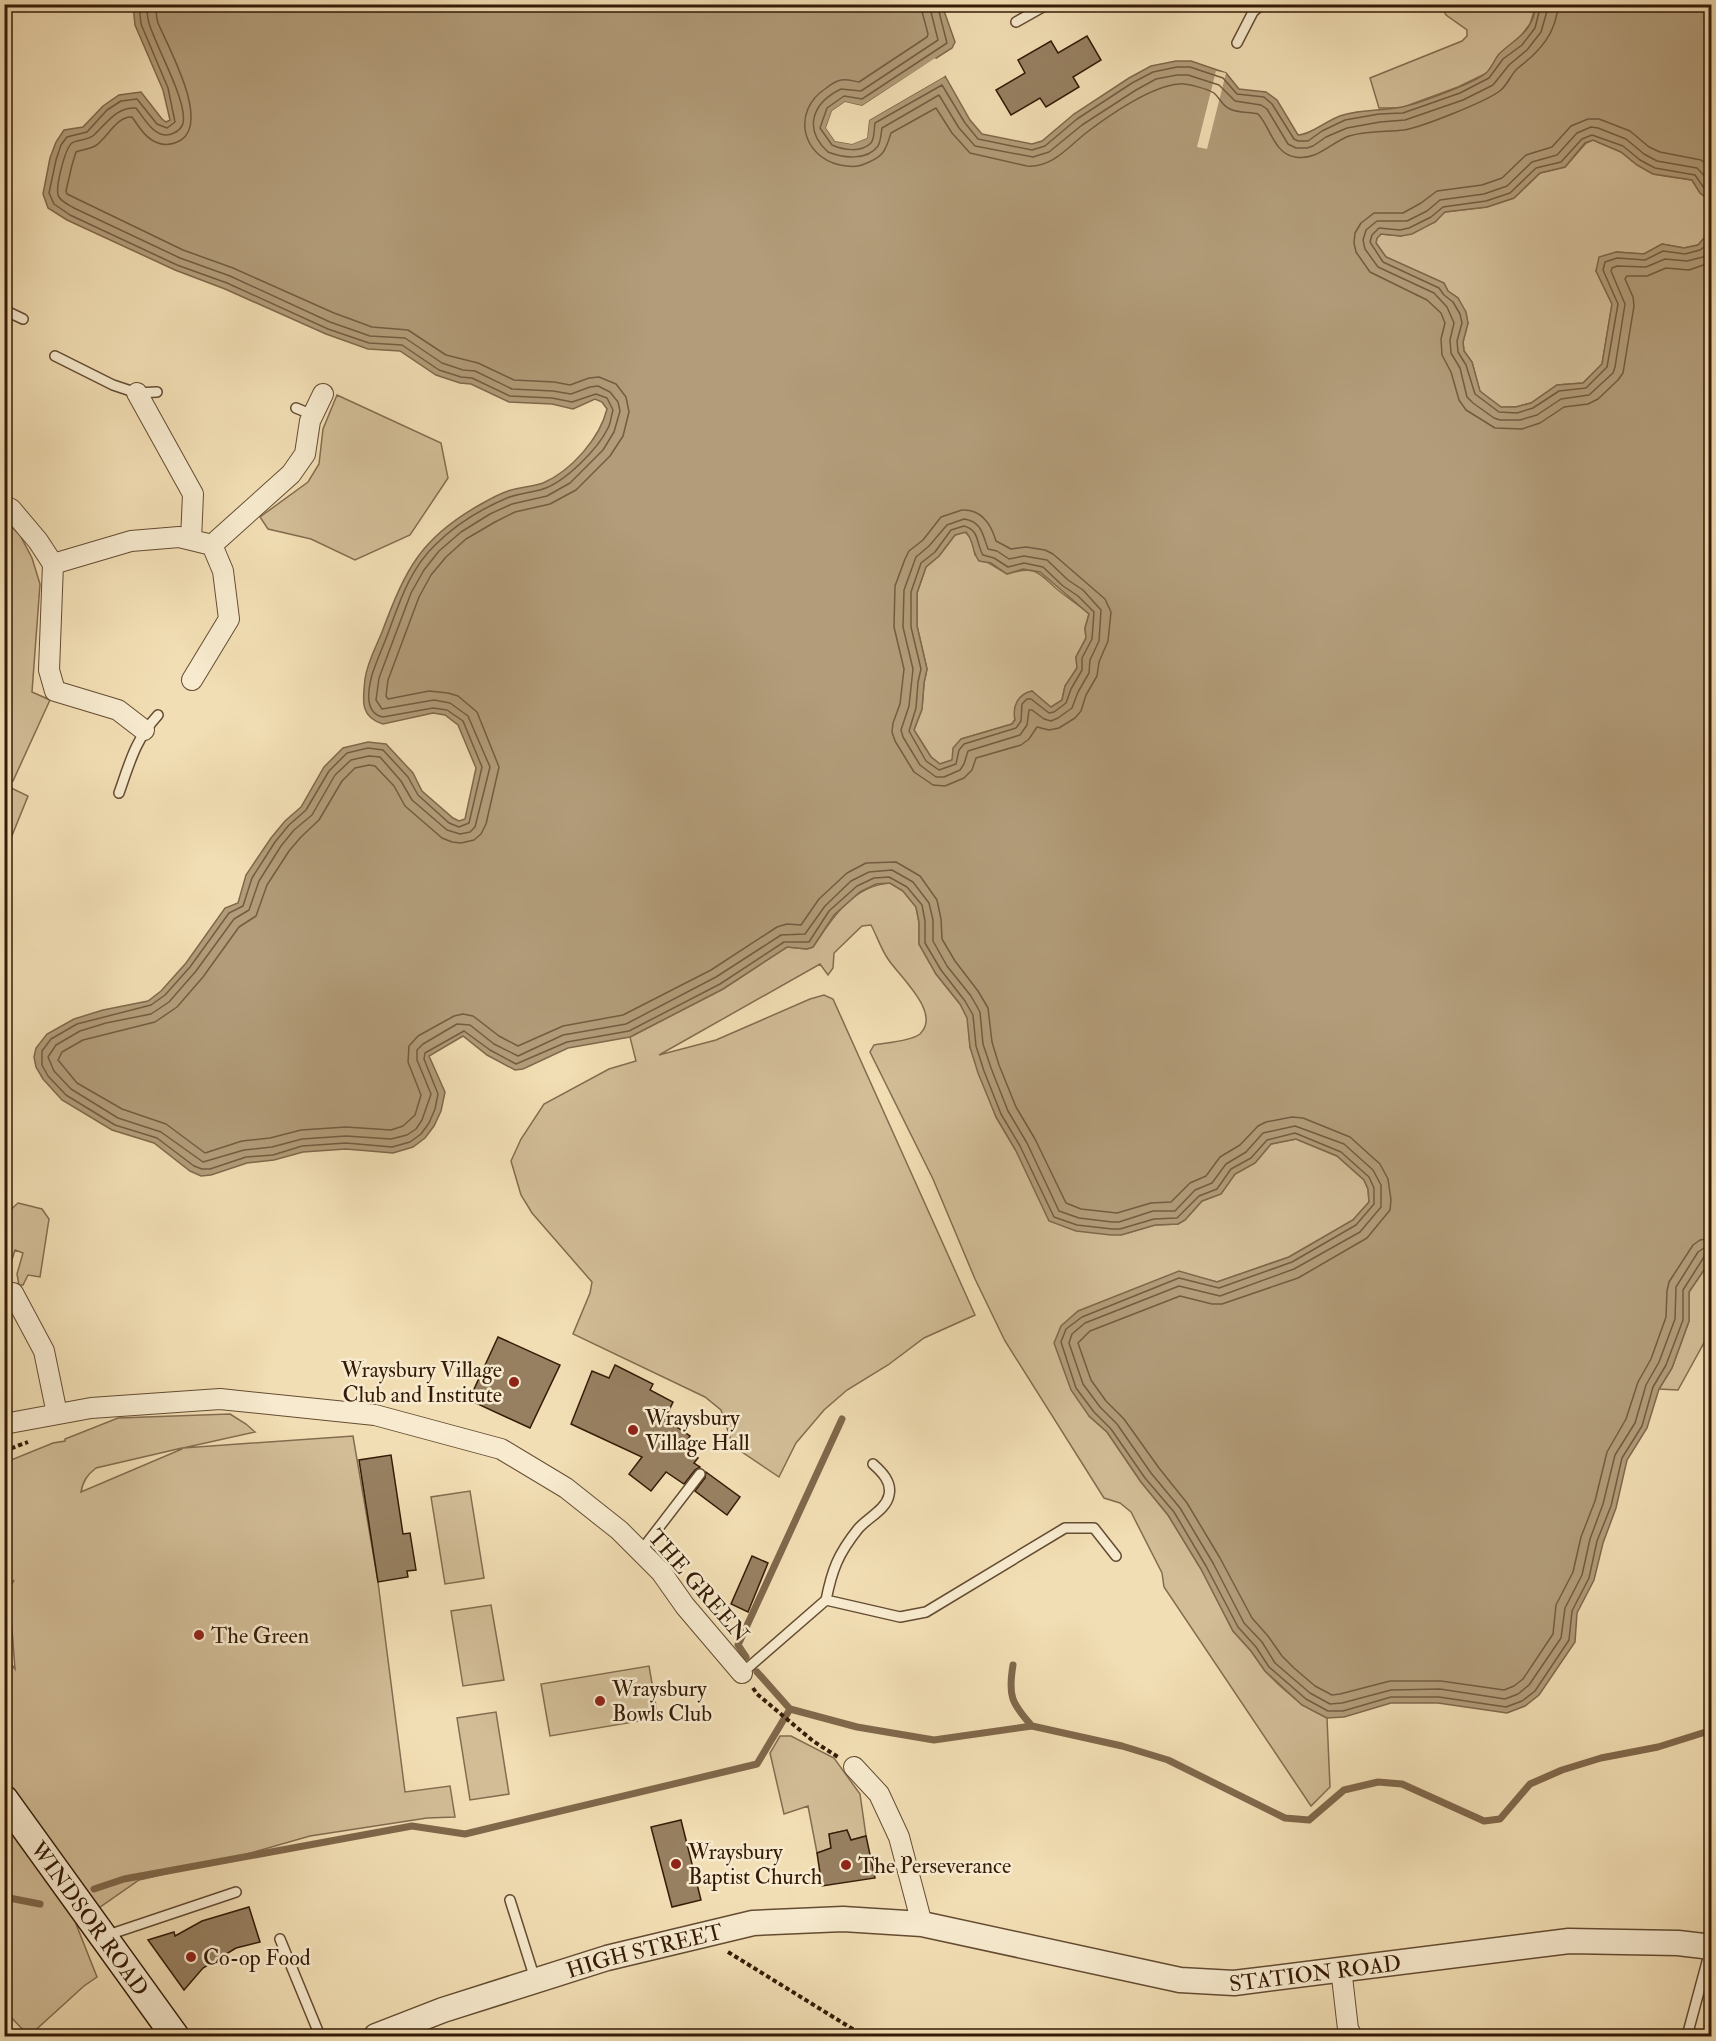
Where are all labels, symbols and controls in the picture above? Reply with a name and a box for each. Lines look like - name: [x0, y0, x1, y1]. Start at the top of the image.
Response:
- place label: Wraysbury Village Club and Institute: [340, 1356, 502, 1409]
- marker: Wraysbury Village Club and Institute: [507, 1375, 521, 1389]
- place label: Wraysbury Village Hall: [644, 1404, 750, 1457]
- marker: Wraysbury Village Hall: [626, 1423, 640, 1437]
- street label: THE GREEN: [642, 1523, 755, 1648]
- place label: The Green: [211, 1622, 309, 1650]
- marker: The Green: [192, 1628, 206, 1642]
- place label: Wraysbury Bowls Club: [611, 1675, 712, 1728]
- marker: Wraysbury Bowls Club: [593, 1694, 607, 1708]
- street label: WINDSOR ROAD: [23, 1835, 154, 2002]
- place label: Wraysbury Baptist Church: [687, 1838, 823, 1892]
- place label: The Perseverance: [858, 1852, 1011, 1880]
- marker: Wraysbury Baptist Church: [669, 1857, 683, 1871]
- marker: The Perseverance: [839, 1858, 853, 1872]
- street label: HIGH STREET: [563, 1918, 726, 1985]
- place label: Co-op Food: [203, 1944, 311, 1973]
- street label: STATION ROAD: [1228, 1949, 1403, 1998]
- marker: Co-op Food: [184, 1950, 198, 1964]

